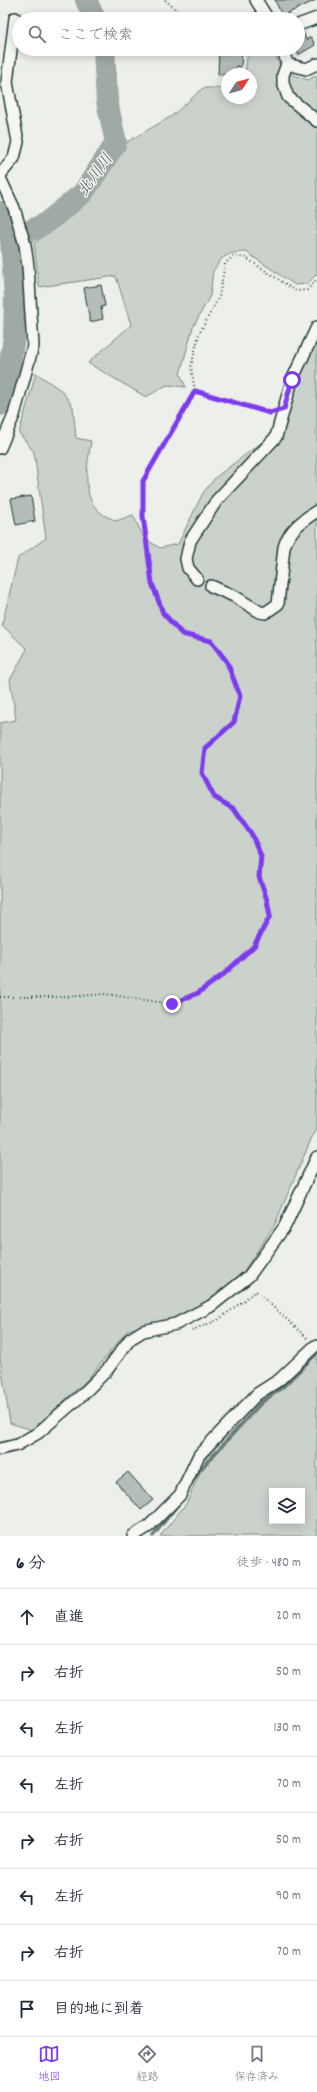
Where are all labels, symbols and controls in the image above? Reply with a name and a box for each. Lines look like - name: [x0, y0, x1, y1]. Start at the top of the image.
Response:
- search box: [12, 12, 305, 56]
- icon: search: [26, 23, 48, 45]
- text: ここで検索: [58, 25, 133, 47]
- north arrow: [221, 68, 257, 104]
- water label: 北川川: [73, 149, 119, 202]
- route start: [283, 371, 301, 389]
- route end: [163, 995, 181, 1013]
- map controls: [269, 1488, 305, 1524]
- button: layers: [269, 1488, 305, 1524]
- text: 6 分: [16, 1553, 45, 1577]
- text: 徒歩 · 480 m: [236, 1554, 301, 1573]
- icon: ahead: [16, 1606, 38, 1628]
- text: 直進: [54, 1607, 84, 1629]
- text: 20 m: [276, 1607, 301, 1626]
- icon: right: [16, 1662, 38, 1684]
- text: 右折: [54, 1663, 84, 1685]
- text: 50 m: [276, 1663, 301, 1682]
- icon: left: [16, 1718, 38, 1740]
- text: 左折: [54, 1719, 84, 1741]
- text: 130 m: [273, 1719, 301, 1738]
- icon: left: [16, 1774, 38, 1796]
- text: 左折: [54, 1775, 84, 1797]
- text: 70 m: [277, 1775, 301, 1794]
- icon: right: [16, 1830, 38, 1852]
- text: 右折: [54, 1831, 84, 1853]
- text: 50 m: [276, 1831, 301, 1850]
- icon: left: [16, 1886, 38, 1908]
- text: 左折: [54, 1887, 84, 1909]
- text: 90 m: [276, 1887, 301, 1906]
- icon: right: [16, 1942, 38, 1964]
- text: 右折: [54, 1943, 84, 1965]
- text: 70 m: [277, 1943, 301, 1962]
- icon: arrive: [16, 1998, 38, 2020]
- text: 目的地に到着: [54, 1999, 144, 2021]
- tab: 地図: [38, 2043, 60, 2086]
- tab: 経路: [136, 2043, 158, 2086]
- tab: 保存済み: [235, 2043, 279, 2086]

